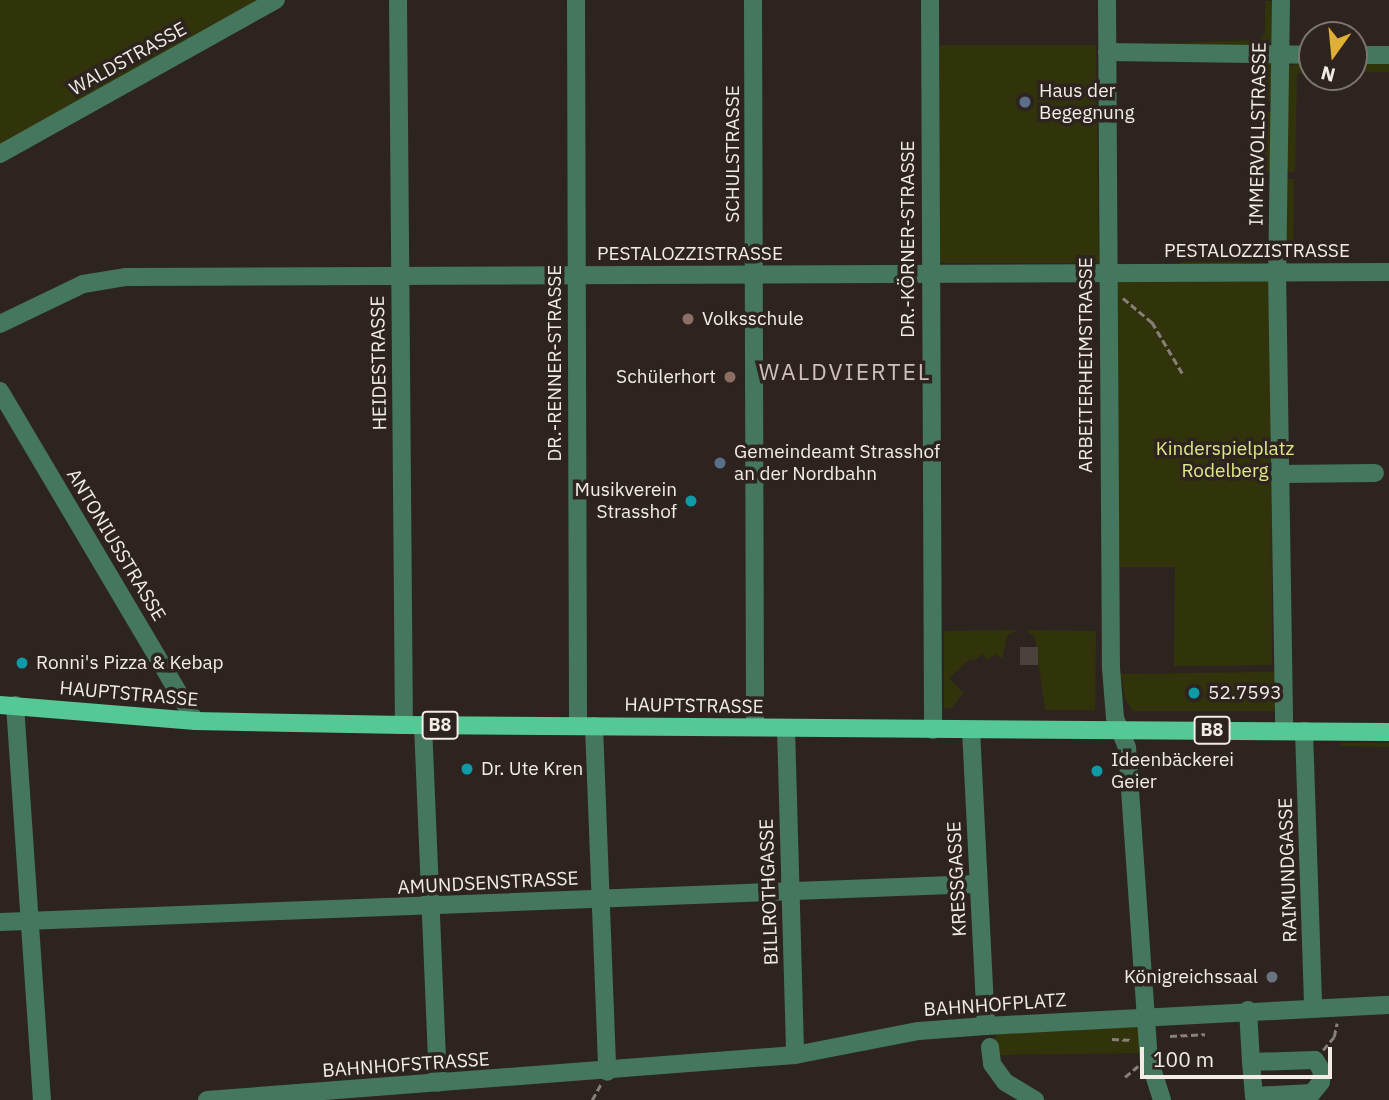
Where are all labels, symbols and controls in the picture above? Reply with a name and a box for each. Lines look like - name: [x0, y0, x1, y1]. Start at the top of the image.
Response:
- street label: WALDSTRASSE: [66, 17, 190, 101]
- north arrow: [1298, 21, 1368, 91]
- street label: IMMERVOLLSTRASSE: [1245, 42, 1271, 226]
- text: N: [1318, 61, 1338, 88]
- place label: Haus der Begegnung: [1039, 80, 1135, 124]
- street label: SCHULSTRASSE: [722, 85, 744, 223]
- marker: Haus der Begegnung: [1017, 94, 1033, 110]
- street label: DR.-KÖRNER-STRASSE: [897, 140, 919, 338]
- street label: PESTALOZZISTRASSE: [1164, 240, 1350, 262]
- street label: PESTALOZZISTRASSE: [597, 243, 783, 265]
- street label: ARBEITERHEIMSTRASSE: [1075, 257, 1097, 473]
- street label: DR.-RENNER-STRASSE: [544, 265, 566, 461]
- street label: HEIDESTRASSE: [366, 295, 392, 431]
- place label: Volksschule: [702, 308, 804, 330]
- marker: Volksschule: [680, 311, 696, 327]
- district label: WALDVIERTEL: [760, 357, 930, 385]
- place label: Schülerhort: [616, 366, 716, 388]
- marker: Schülerhort: [722, 369, 738, 385]
- park label: Kinderspielplatz Rodelberg: [1156, 438, 1294, 482]
- place label: Gemeindeamt Strasshof an der Nordbahn: [734, 441, 940, 485]
- marker: Gemeindeamt Strasshof an der Nordbahn: [712, 455, 728, 471]
- street label: ANTONIUSSTRASSE: [62, 465, 170, 625]
- place label: Musikverein Strasshof: [575, 479, 677, 523]
- marker: Musikverein Strasshof: [683, 493, 699, 509]
- place label: Ronni's Pizza & Kebap: [36, 652, 224, 674]
- marker: Ronni's Pizza & Kebap: [14, 655, 30, 671]
- street label: HAUPTSTRASSE: [59, 677, 199, 711]
- place label: 52.7593: [1208, 682, 1282, 704]
- marker: 52.7593: [1186, 685, 1202, 701]
- street label: HAUPTSTRASSE: [624, 693, 764, 719]
- road number: B8: [421, 710, 459, 740]
- road number: B8: [1193, 716, 1231, 744]
- place label: Ideenbäckerei Geier: [1111, 749, 1234, 793]
- place label: Dr. Ute Kren: [481, 758, 583, 780]
- marker: Dr. Ute Kren: [459, 761, 475, 777]
- marker: Ideenbäckerei Geier: [1089, 763, 1105, 779]
- street label: RAIMUNDGASSE: [1274, 797, 1302, 943]
- street label: BILLROTHGASSE: [755, 818, 783, 966]
- street label: KRESSGASSE: [943, 821, 971, 937]
- street label: AMUNDSENSTRASSE: [397, 867, 579, 899]
- place label: Königreichssaal: [1124, 966, 1258, 988]
- marker: Königreichssaal: [1264, 969, 1280, 985]
- street label: BAHNHOFPLATZ: [923, 989, 1067, 1021]
- scale bar: [1144, 1034, 1336, 1078]
- text: 100 m: [1153, 1045, 1214, 1073]
- street label: BAHNHOFSTRASSE: [322, 1048, 490, 1082]

